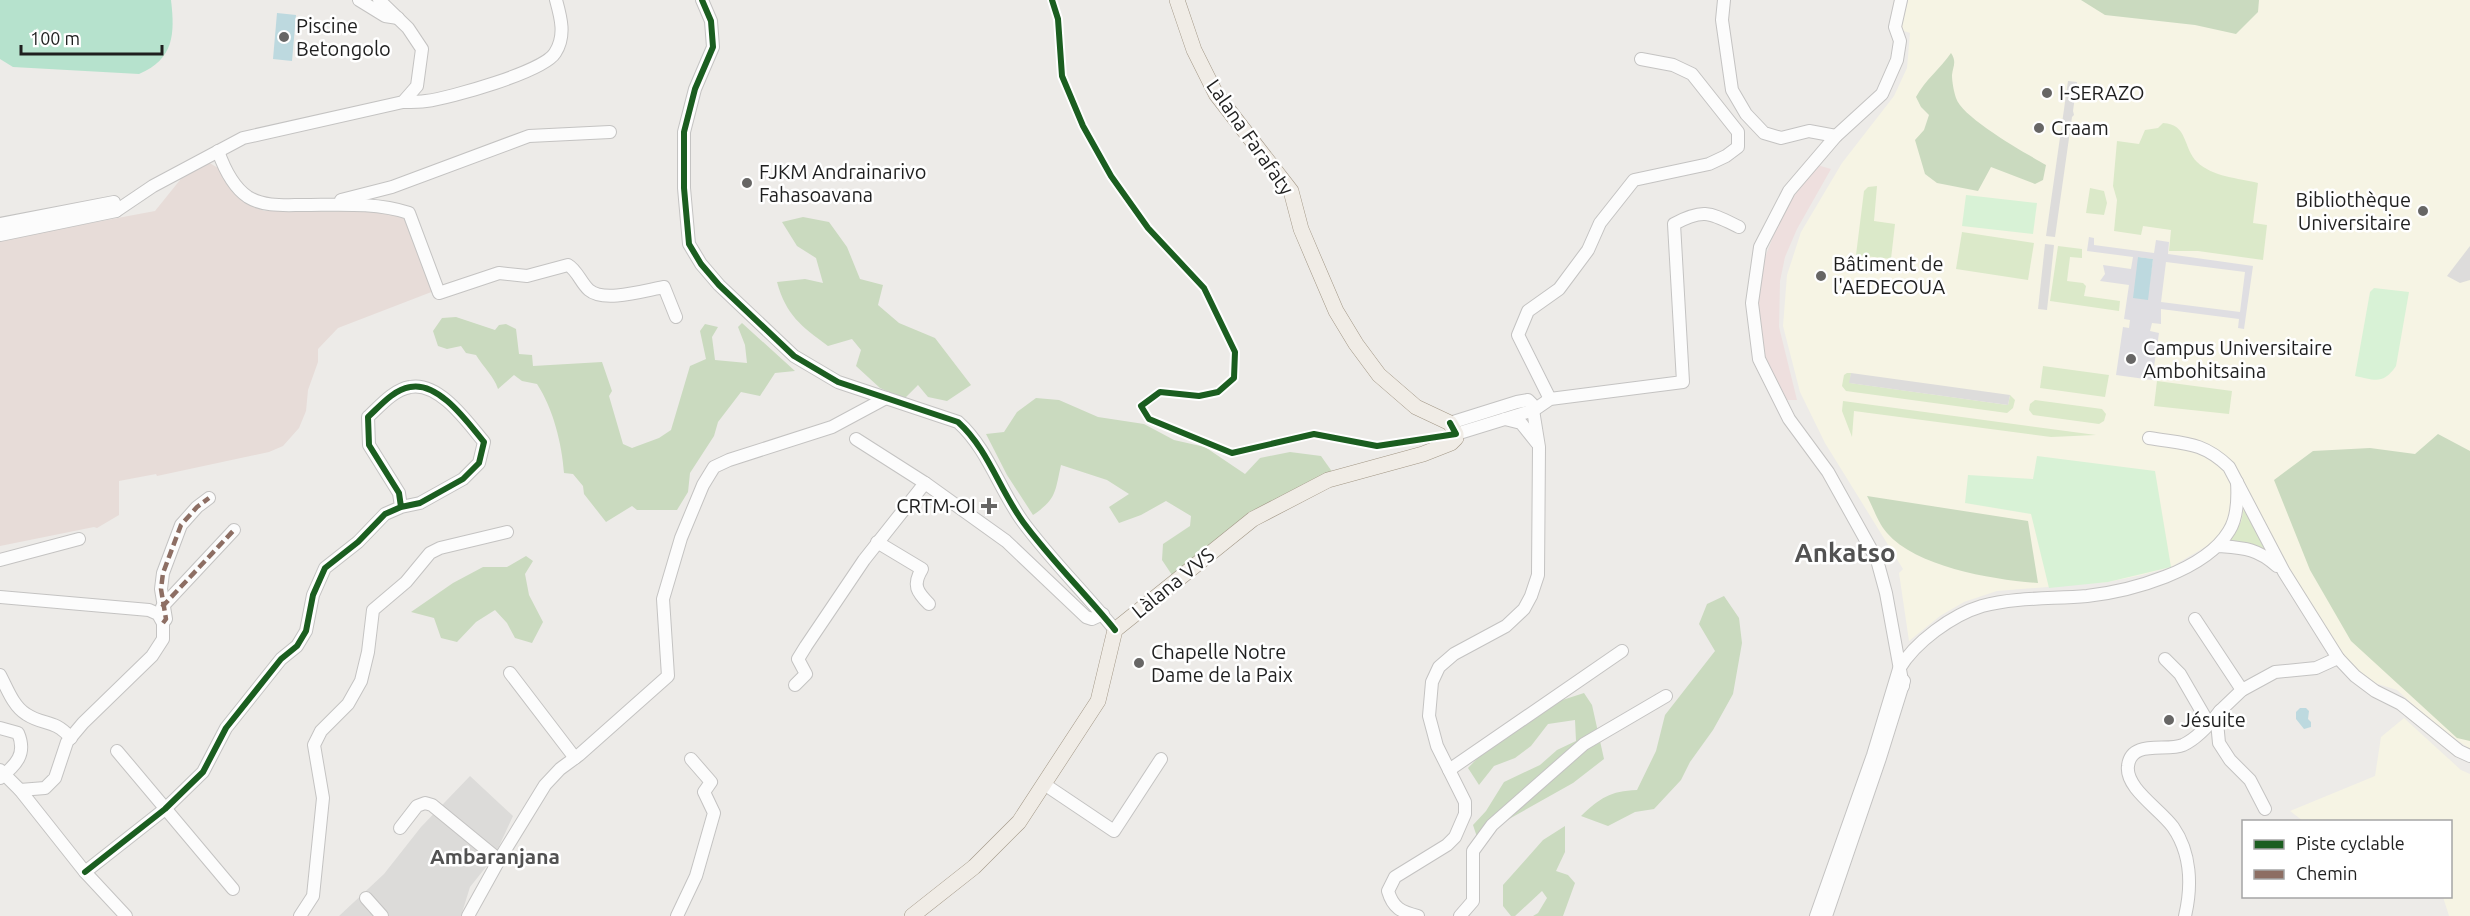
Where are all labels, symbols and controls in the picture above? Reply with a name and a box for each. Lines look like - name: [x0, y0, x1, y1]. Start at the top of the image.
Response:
- place label: Piscine Betongolo: [296, 14, 391, 60]
- scale bar: [21, 18, 162, 56]
- text: 100 m: [30, 28, 80, 48]
- marker: Piscine Betongolo: [277, 30, 291, 44]
- street label: Lalana Farafaty: [1202, 75, 1299, 199]
- place label: I-SERAZO: [2059, 81, 2145, 104]
- marker: I-SERAZO: [2040, 86, 2054, 100]
- place label: Craam: [2051, 116, 2109, 139]
- marker: Craam: [2032, 121, 2046, 135]
- place label: FJKM Andrainarivo Fahasoavana: [759, 160, 926, 206]
- marker: FJKM Andrainarivo Fahasoavana: [740, 176, 754, 190]
- place label: Bibliothèque Universitaire: [2295, 188, 2411, 234]
- marker: Bibliothèque Universitaire: [2416, 204, 2430, 218]
- place label: Bâtiment de l'AEDECOUA: [1833, 252, 1945, 298]
- marker: Bâtiment de l'AEDECOUA: [1814, 269, 1828, 283]
- place label: Campus Universitaire Ambohitsaina: [2143, 336, 2333, 382]
- marker: Campus Universitaire Ambohitsaina: [2124, 352, 2138, 366]
- place label: CRTM-OI: [896, 494, 976, 517]
- marker: CRTM-OI: [980, 497, 998, 515]
- district label: Ankatso: [1794, 538, 1896, 567]
- street label: Làlana VVS: [1127, 543, 1218, 623]
- place label: Chapelle Notre Dame de la Paix: [1151, 640, 1293, 686]
- marker: Chapelle Notre Dame de la Paix: [1132, 656, 1146, 670]
- place label: Jésuite: [2181, 708, 2246, 731]
- marker: Jésuite: [2162, 713, 2176, 727]
- legend: [2242, 820, 2452, 898]
- text: Piste cyclable: [2296, 833, 2405, 853]
- district label: Ambaranjana: [430, 844, 560, 868]
- text: Chemin: [2296, 863, 2357, 883]

